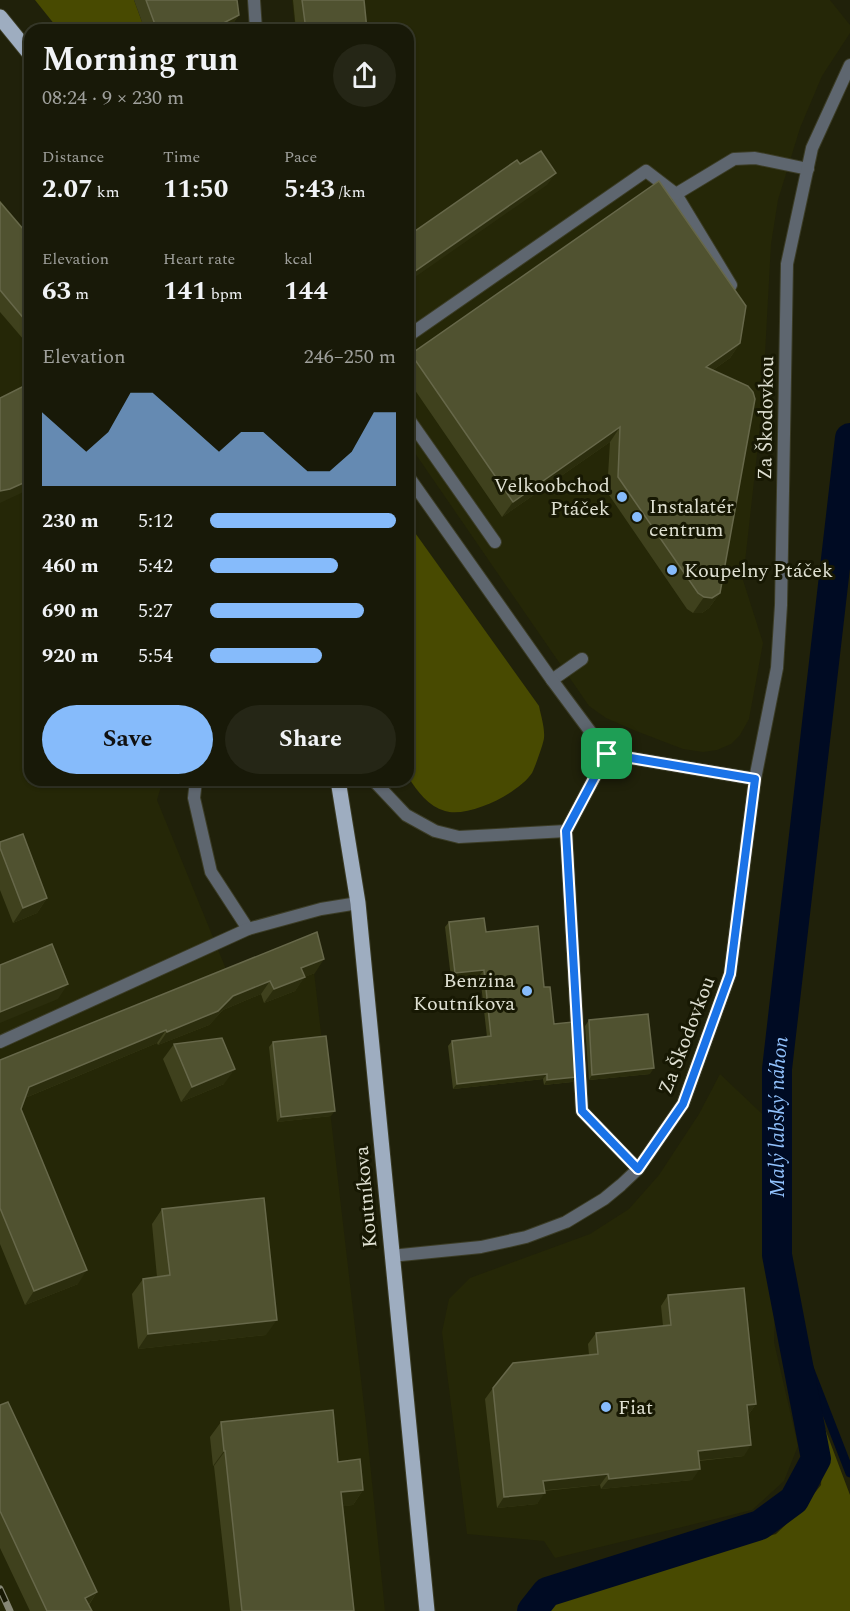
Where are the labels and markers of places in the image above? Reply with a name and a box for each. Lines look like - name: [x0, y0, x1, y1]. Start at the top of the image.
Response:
- place label: Velkoobchod Ptáček: [494, 471, 610, 524]
- marker: Velkoobchod Ptáček: [615, 490, 629, 504]
- place label: Instalatér centrum: [649, 492, 734, 545]
- marker: Instalatér centrum: [630, 510, 644, 524]
- place label: Koupelny Ptáček: [684, 556, 833, 586]
- marker: Koupelny Ptáček: [665, 563, 679, 577]
- pin: [581, 728, 632, 779]
- place label: Benzina Koutníkova: [413, 966, 515, 1019]
- marker: Benzina Koutníkova: [520, 984, 534, 998]
- place label: Fiat: [618, 1393, 653, 1423]
- marker: Fiat: [599, 1400, 613, 1414]

